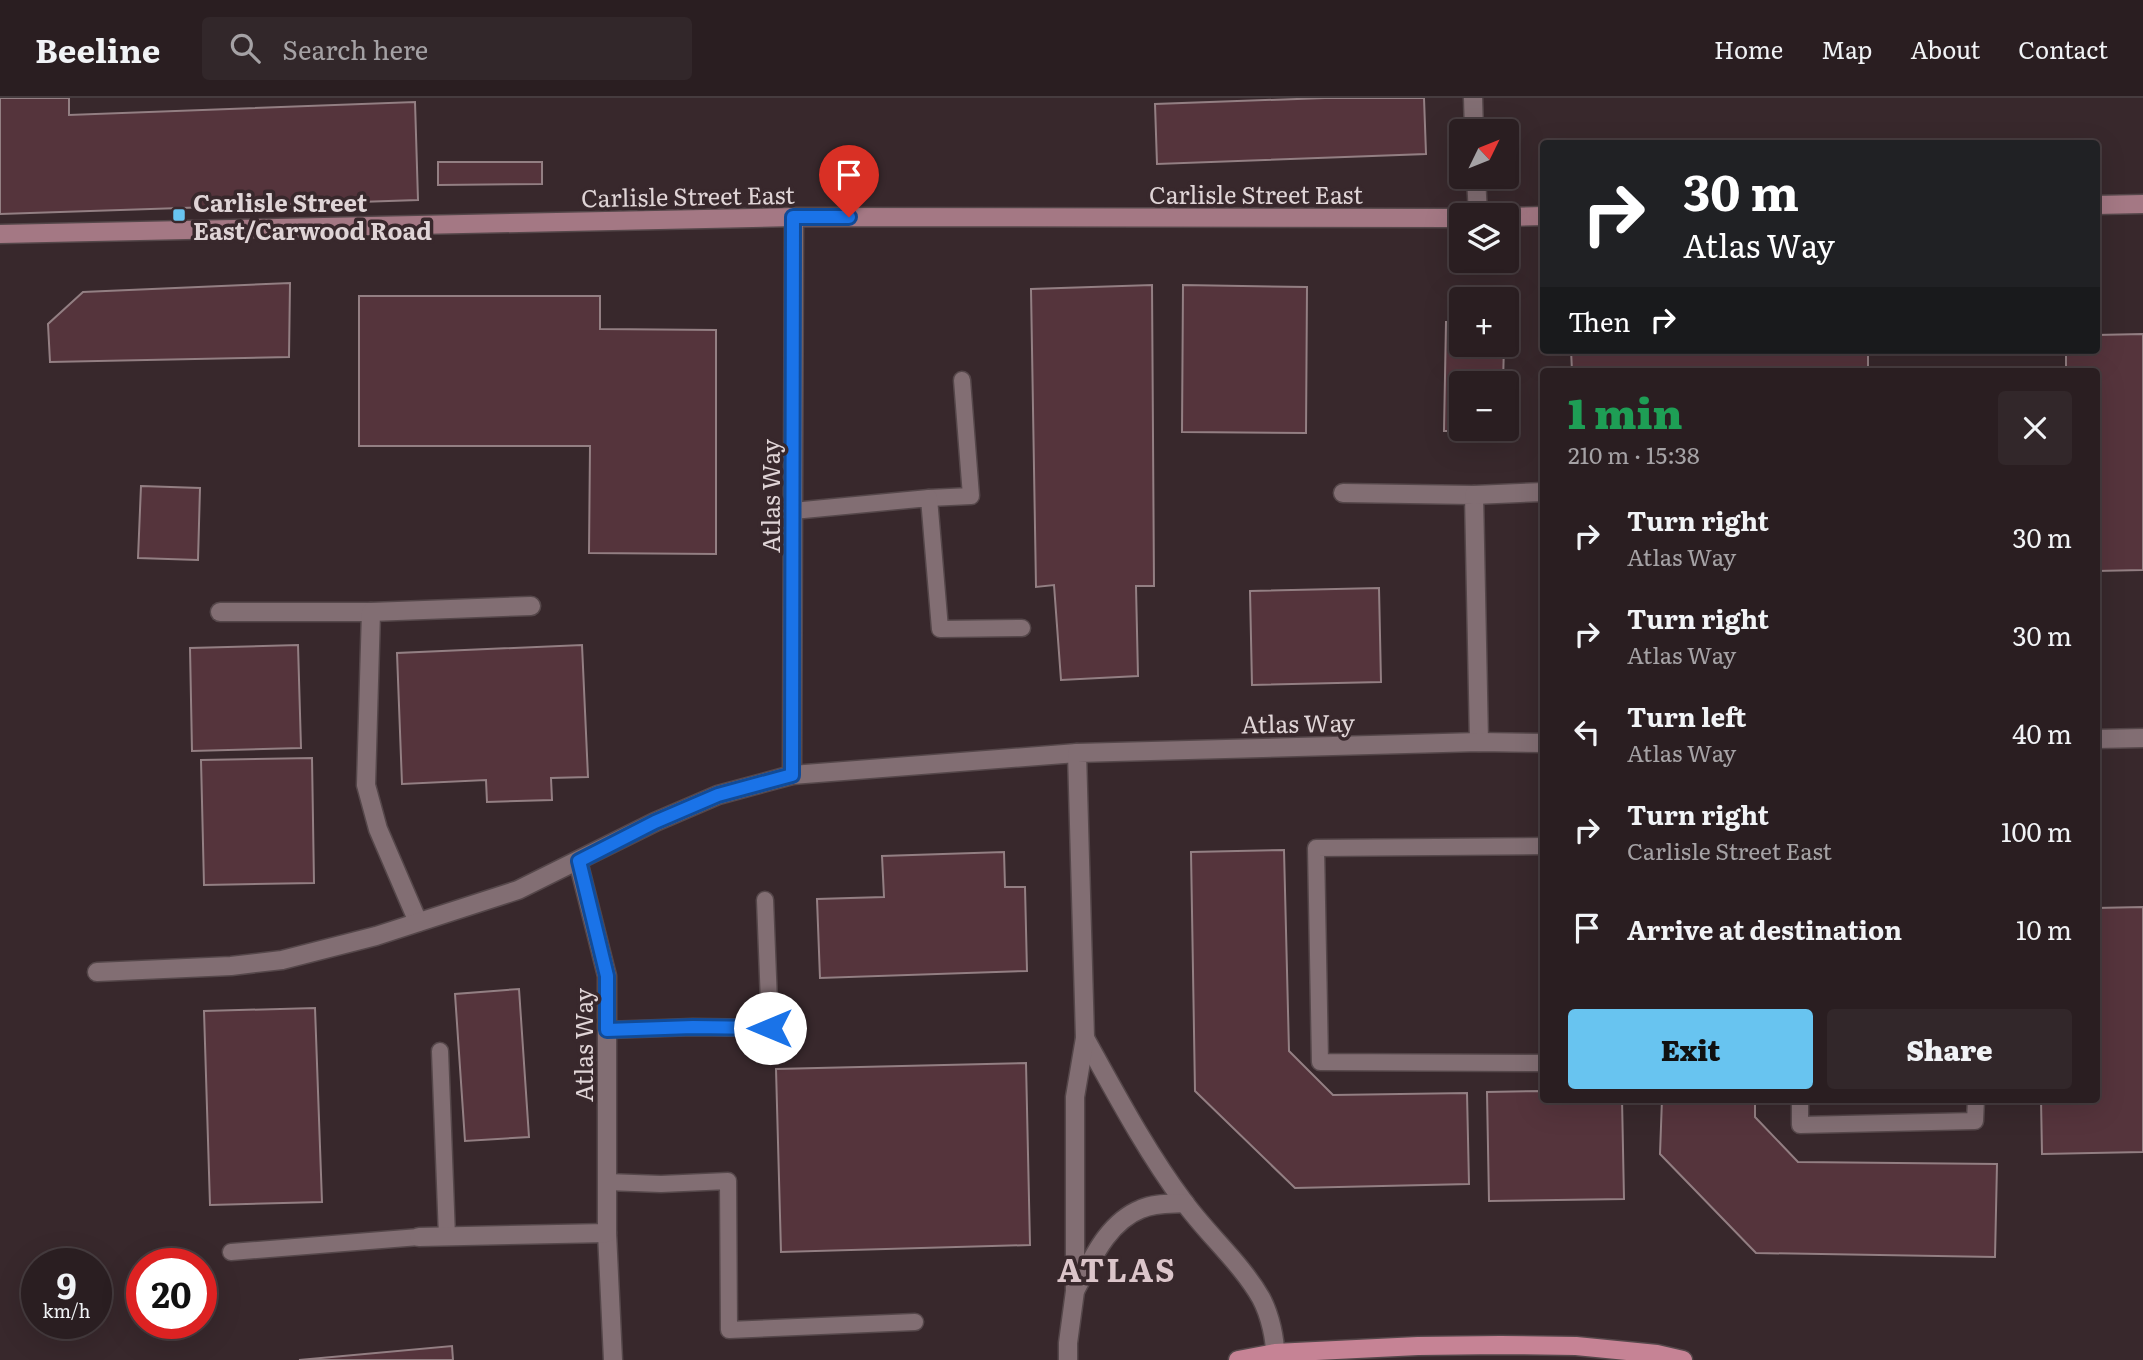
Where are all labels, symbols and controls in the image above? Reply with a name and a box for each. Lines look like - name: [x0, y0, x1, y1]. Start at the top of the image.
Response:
- search box: [202, 17, 692, 80]
- text: Beeline: [35, 24, 160, 73]
- icon: search: [226, 29, 264, 67]
- text: Search here: [282, 29, 428, 68]
- text: Home: [1714, 31, 1783, 66]
- text: Map: [1821, 31, 1872, 66]
- text: About: [1910, 31, 1980, 66]
- text: Contact: [2018, 31, 2108, 66]
- north arrow: [1449, 119, 1519, 189]
- map controls: [1449, 119, 1519, 441]
- pin: [819, 145, 879, 217]
- text: 30 m: [1683, 153, 1799, 226]
- icon: arrive: [830, 156, 868, 194]
- icon: right: [1568, 168, 1659, 259]
- street label: Carlisle Street East: [581, 176, 795, 214]
- street label: Carlisle Street East: [1149, 176, 1363, 211]
- place label: Carlisle Street East/Carwood Road: [193, 184, 432, 247]
- button: layers: [1449, 203, 1519, 273]
- marker: Carlisle Street East/Carwood Road: [171, 207, 187, 223]
- text: Atlas Way: [1683, 220, 1835, 268]
- button: +: [1449, 287, 1519, 357]
- text: Then: [1568, 301, 1630, 340]
- icon: right: [1644, 301, 1682, 339]
- button: −: [1449, 371, 1519, 441]
- text: 1 min: [1568, 380, 1683, 442]
- button: close: [1998, 391, 2072, 465]
- text: 210 m · 15:38: [1568, 437, 1700, 471]
- street label: Atlas Way: [752, 439, 787, 553]
- text: Turn right: [1627, 500, 1769, 539]
- icon: right: [1568, 517, 1606, 555]
- text: 30 m: [2012, 517, 2072, 556]
- text: Atlas Way: [1627, 539, 1736, 573]
- text: Turn right: [1627, 598, 1769, 637]
- icon: right: [1568, 615, 1606, 653]
- text: 30 m: [2012, 615, 2072, 654]
- text: Atlas Way: [1627, 637, 1736, 671]
- text: Turn left: [1627, 696, 1746, 735]
- street label: Atlas Way: [1241, 704, 1355, 740]
- icon: left: [1568, 713, 1606, 751]
- text: 40 m: [2012, 713, 2072, 752]
- text: Atlas Way: [1627, 735, 1736, 769]
- text: Turn right: [1627, 794, 1769, 833]
- icon: right: [1568, 811, 1606, 849]
- text: 100 m: [2001, 811, 2072, 850]
- text: Carlisle Street East: [1627, 833, 1832, 867]
- icon: arrive: [1568, 909, 1606, 947]
- text: Arrive at destination: [1627, 909, 1902, 948]
- text: 10 m: [2016, 909, 2072, 948]
- street label: Atlas Way: [565, 988, 600, 1102]
- position arrow: [733, 991, 807, 1065]
- button: Exit: [1568, 1009, 1813, 1089]
- button: Share: [1827, 1009, 2072, 1089]
- district label: ATLAS: [1057, 1244, 1177, 1292]
- speed limit sign: 20: [126, 1248, 217, 1339]
- text: 9: [56, 1258, 77, 1310]
- text: km/h: [43, 1297, 90, 1324]

